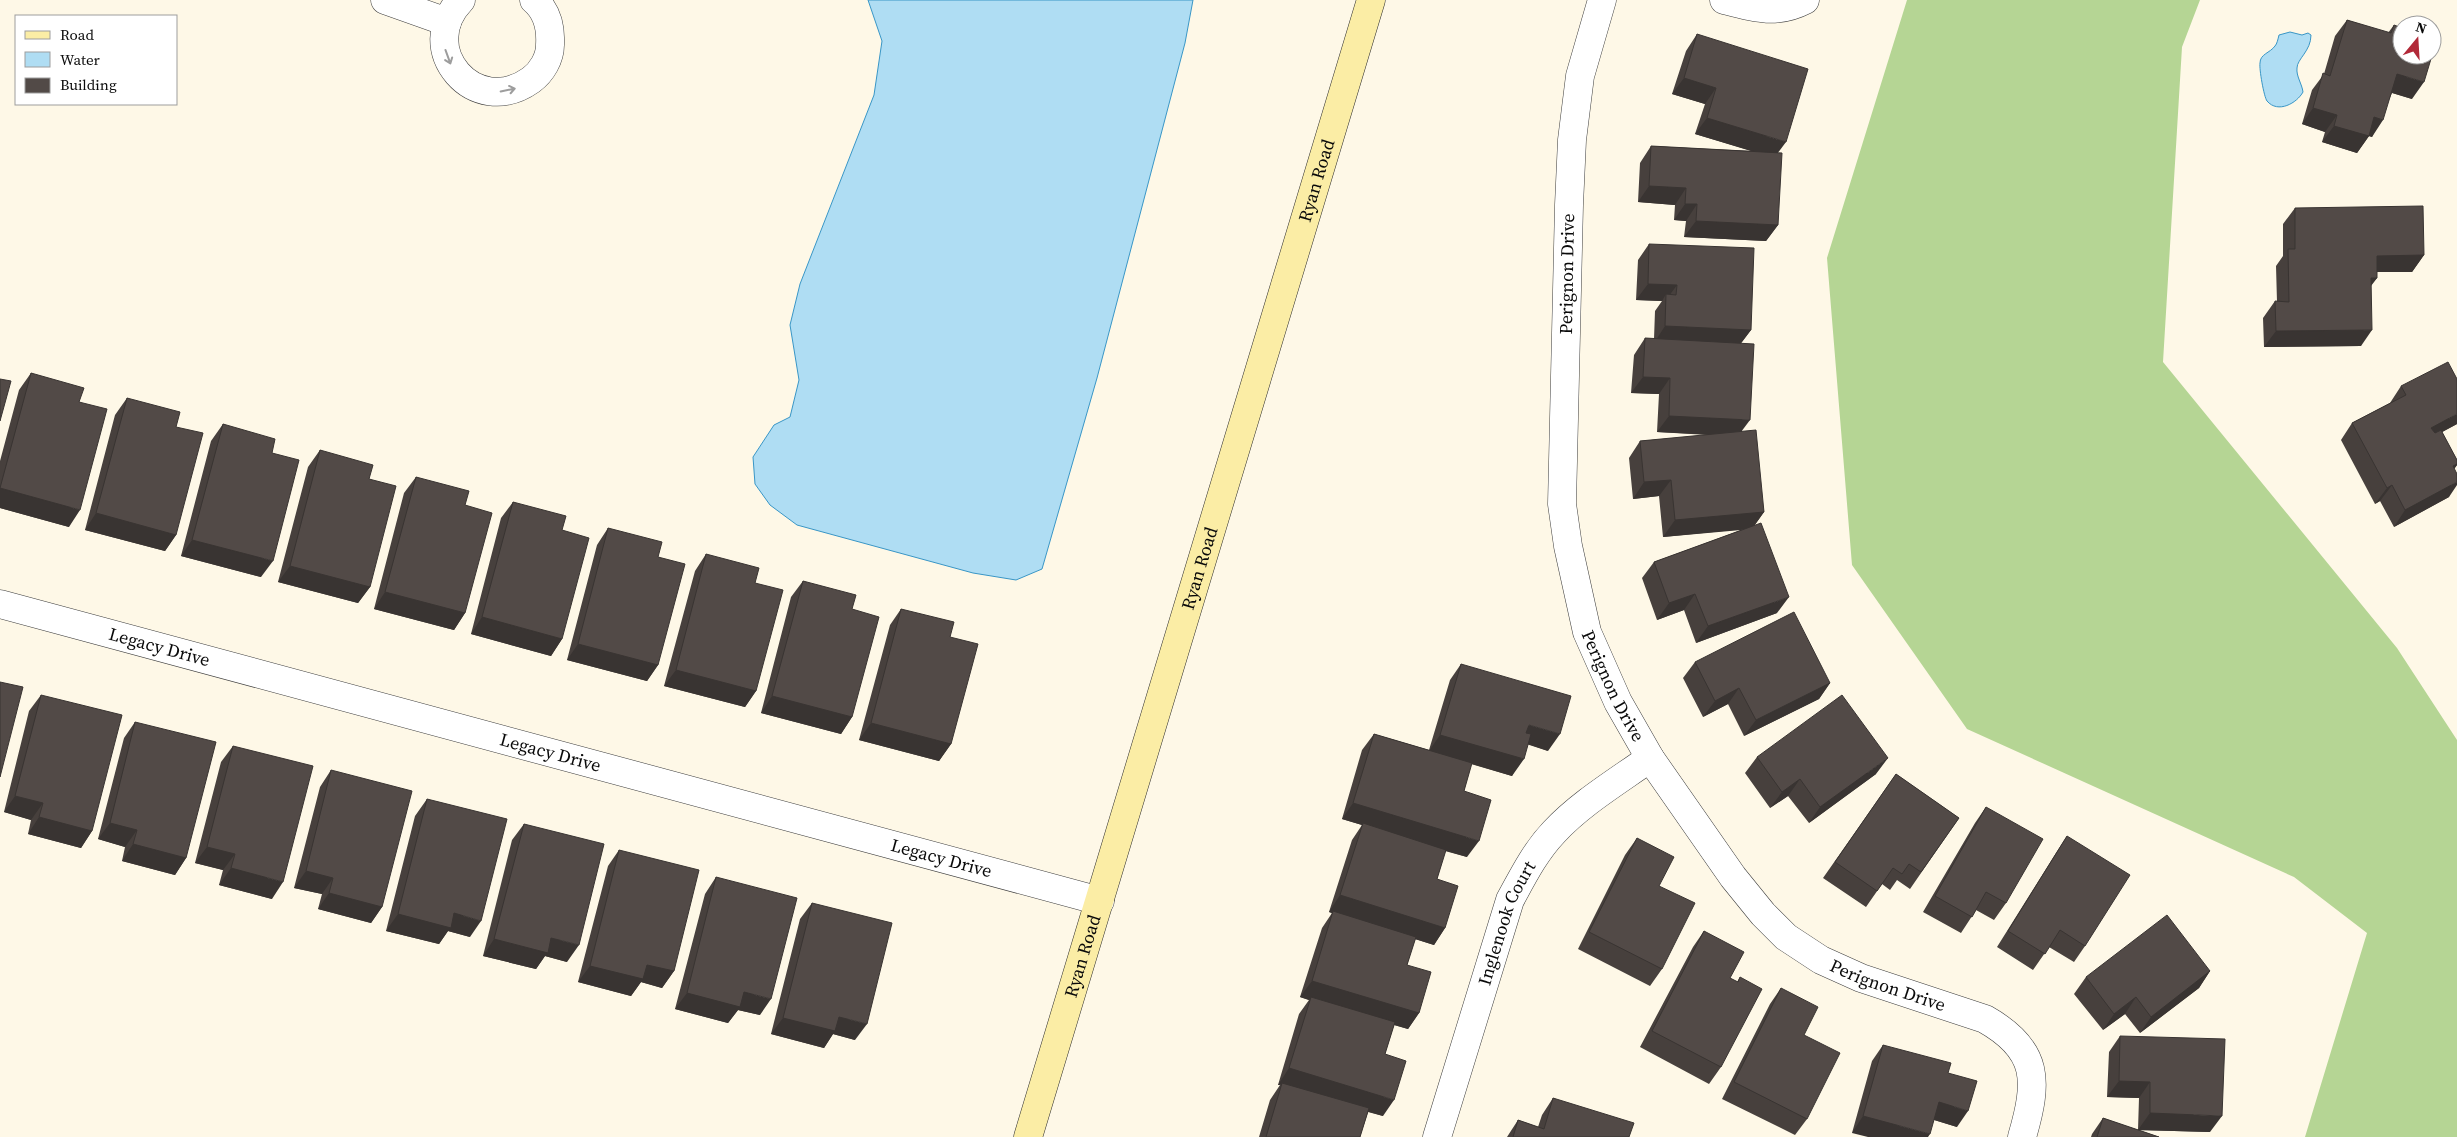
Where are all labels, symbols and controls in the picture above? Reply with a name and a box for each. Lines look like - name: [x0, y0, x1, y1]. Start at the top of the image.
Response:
- legend: [15, 15, 178, 105]
- north arrow: [2392, 15, 2442, 65]
- text: N: [2413, 17, 2429, 39]
- text: Road: [60, 24, 94, 45]
- text: Water: [60, 49, 101, 70]
- one-way arrow: [444, 49, 453, 64]
- text: Building: [60, 74, 117, 95]
- one-way arrow: [500, 85, 516, 94]
- street label: Ryan Road: [1292, 136, 1340, 225]
- street label: Perignon Drive: [1553, 213, 1580, 335]
- street label: Ryan Road: [1175, 524, 1223, 613]
- street label: Legacy Drive: [106, 621, 213, 672]
- street label: Perignon Drive: [1576, 626, 1651, 746]
- street label: Legacy Drive: [497, 727, 604, 778]
- street label: Legacy Drive: [888, 832, 995, 883]
- street label: Inglenook Court: [1471, 856, 1541, 988]
- street label: Ryan Road: [1058, 911, 1106, 1000]
- street label: Perignon Drive: [1826, 953, 1949, 1017]

